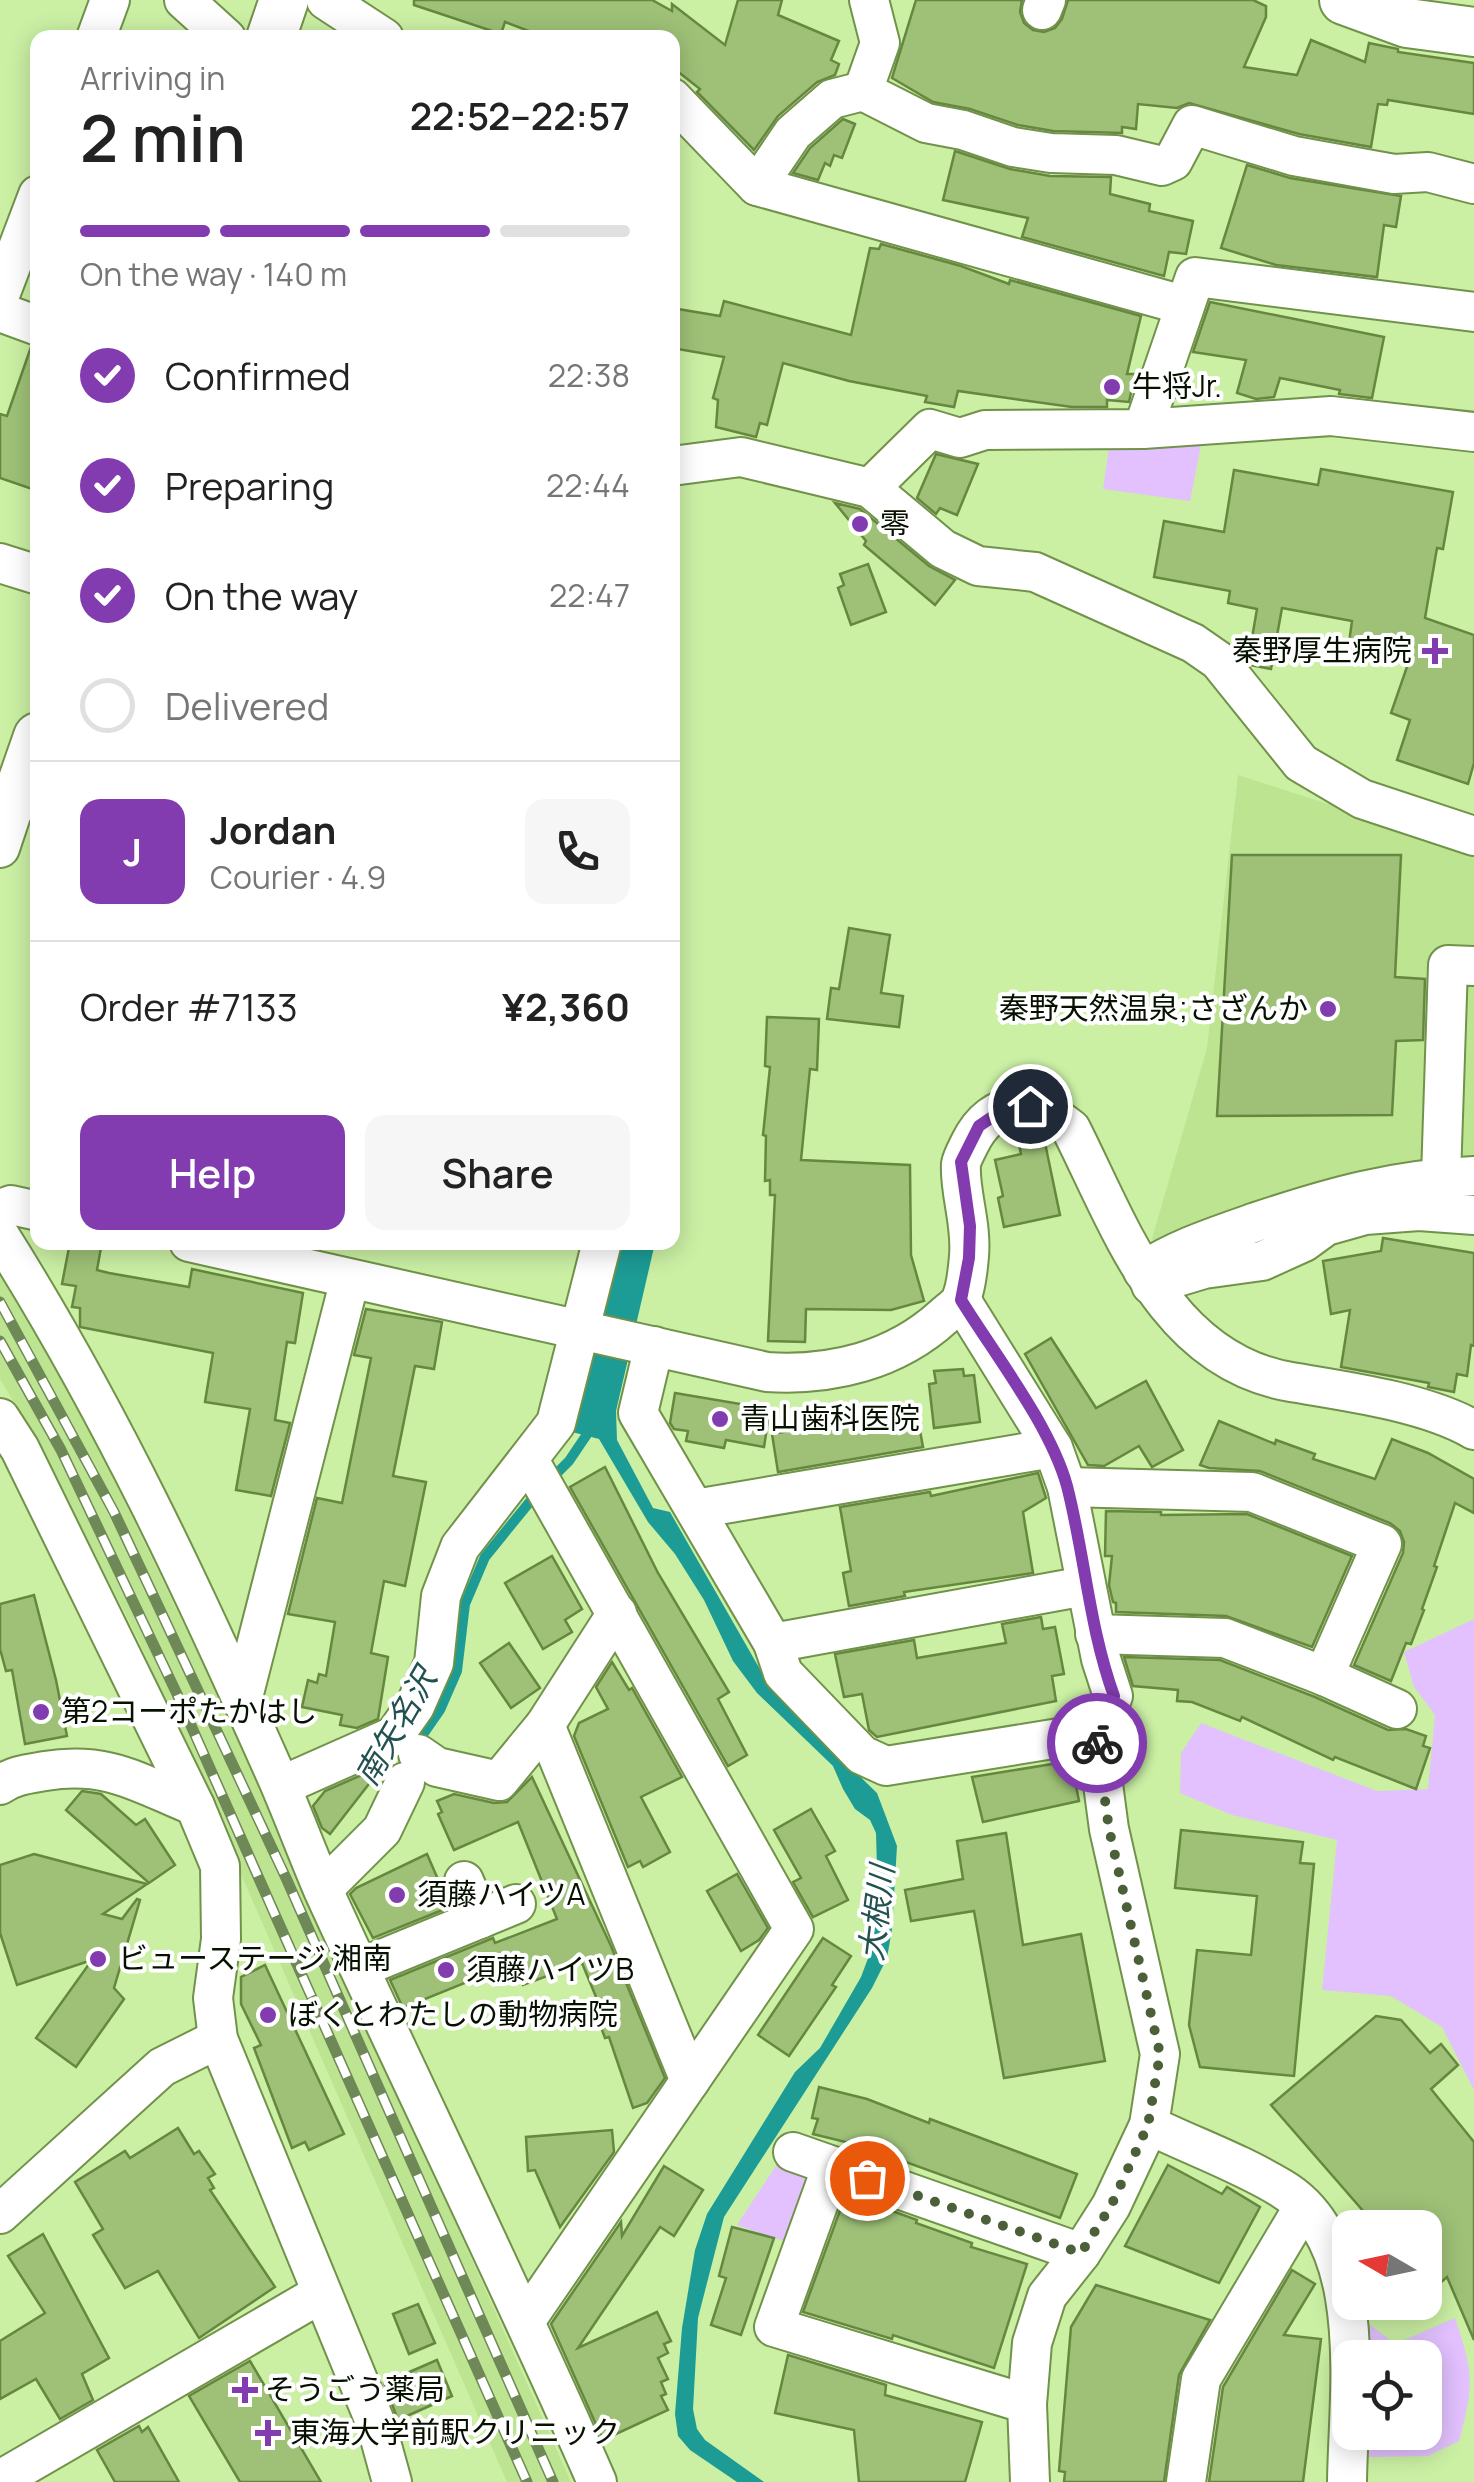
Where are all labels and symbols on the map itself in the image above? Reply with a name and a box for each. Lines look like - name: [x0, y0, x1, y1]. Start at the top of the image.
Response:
- place label: 牛将Jr.: [1132, 365, 1222, 406]
- marker: 牛将Jr.: [1101, 376, 1123, 398]
- place label: 零: [880, 502, 910, 543]
- marker: 零: [849, 513, 871, 535]
- place label: 秦野厚生病院: [1232, 629, 1412, 670]
- marker: 秦野厚生病院: [1422, 638, 1448, 664]
- place label: 秦野天然温泉;さざんか: [999, 987, 1308, 1028]
- marker: 秦野天然温泉;さざんか: [1317, 998, 1339, 1020]
- pin: [988, 1064, 1073, 1149]
- place label: 青山歯科医院: [740, 1397, 920, 1438]
- marker: 青山歯科医院: [709, 1408, 731, 1430]
- water label: 南矢名沢: [344, 1657, 448, 1793]
- place label: 第2コーポたかはし: [61, 1690, 317, 1731]
- courier: [1047, 1693, 1147, 1793]
- marker: 第2コーポたかはし: [30, 1701, 52, 1723]
- water label: 大根川: [848, 1860, 904, 1963]
- place label: 須藤ハイツA: [417, 1873, 585, 1914]
- marker: 須藤ハイツA: [386, 1884, 408, 1906]
- place label: ビューステージ 湘南: [118, 1937, 392, 1978]
- marker: ビューステージ 湘南: [87, 1948, 109, 1970]
- place label: 須藤ハイツB: [466, 1948, 634, 1989]
- marker: 須藤ハイツB: [435, 1959, 457, 1981]
- place label: ぼくとわたしの動物病院: [288, 1993, 618, 2034]
- marker: ぼくとわたしの動物病院: [257, 2004, 279, 2026]
- pin: [825, 2136, 910, 2221]
- north arrow: [1332, 2210, 1442, 2320]
- place label: そうごう薬局: [265, 2368, 445, 2409]
- marker: そうごう薬局: [234, 2379, 256, 2401]
- place label: 東海大学前駅クリニック: [290, 2411, 620, 2452]
- marker: 東海大学前駅クリニック: [255, 2420, 281, 2446]

